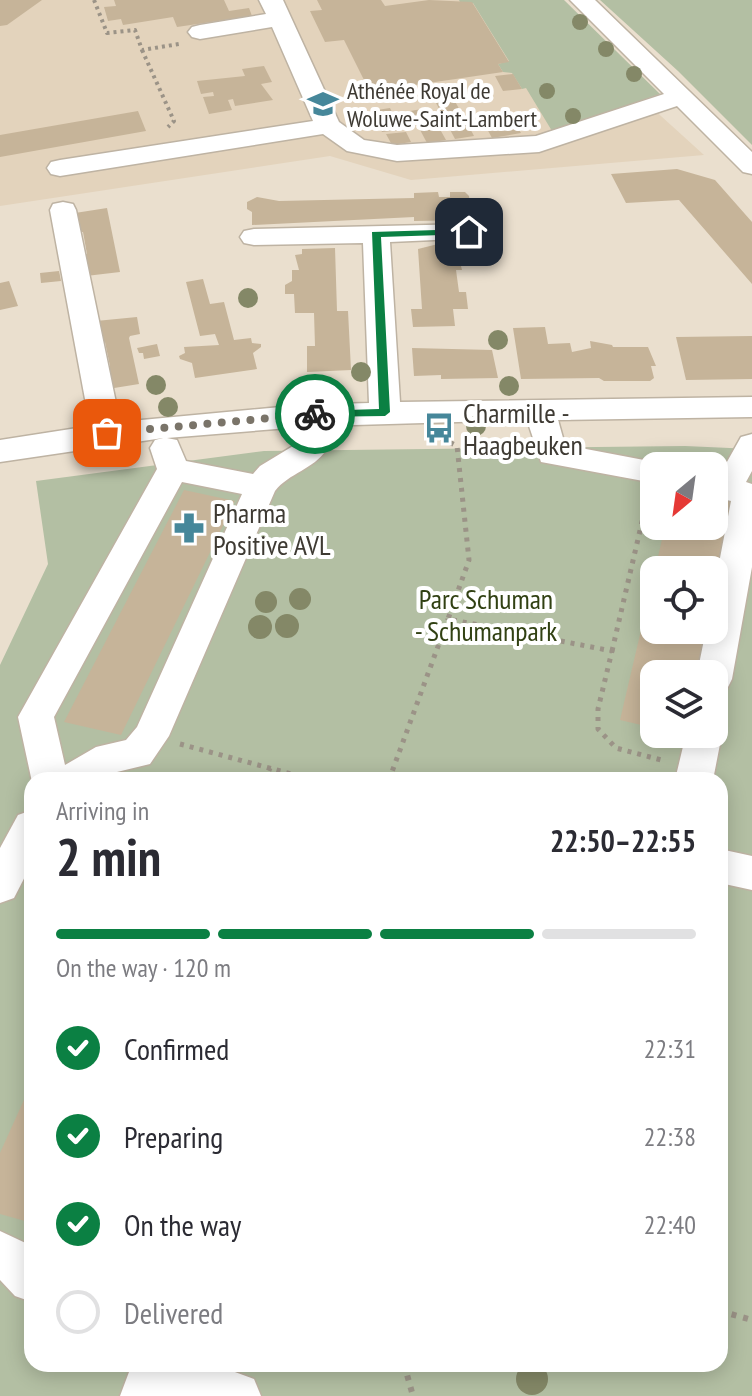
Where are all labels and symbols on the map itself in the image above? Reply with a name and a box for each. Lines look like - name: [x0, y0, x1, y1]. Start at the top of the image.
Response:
- place label: Athénée Royal de Woluwe-Saint-Lambert: [347, 75, 537, 134]
- school or university icon: Athénée Royal de Woluwe-Saint-Lambert: [306, 87, 340, 121]
- pin: [435, 198, 503, 266]
- courier: [275, 374, 355, 454]
- place label: Charmille - Haagbeuken: [463, 394, 583, 463]
- pin: [73, 399, 141, 467]
- bus stop icon: Charmille - Haagbeuken: [422, 411, 456, 445]
- north arrow: [640, 452, 728, 540]
- place label: Pharma Positive AVL: [213, 494, 331, 563]
- pharmacy icon: Pharma Positive AVL: [172, 511, 206, 545]
- park label: Parc Schuman - Schumanpark: [415, 580, 557, 649]

